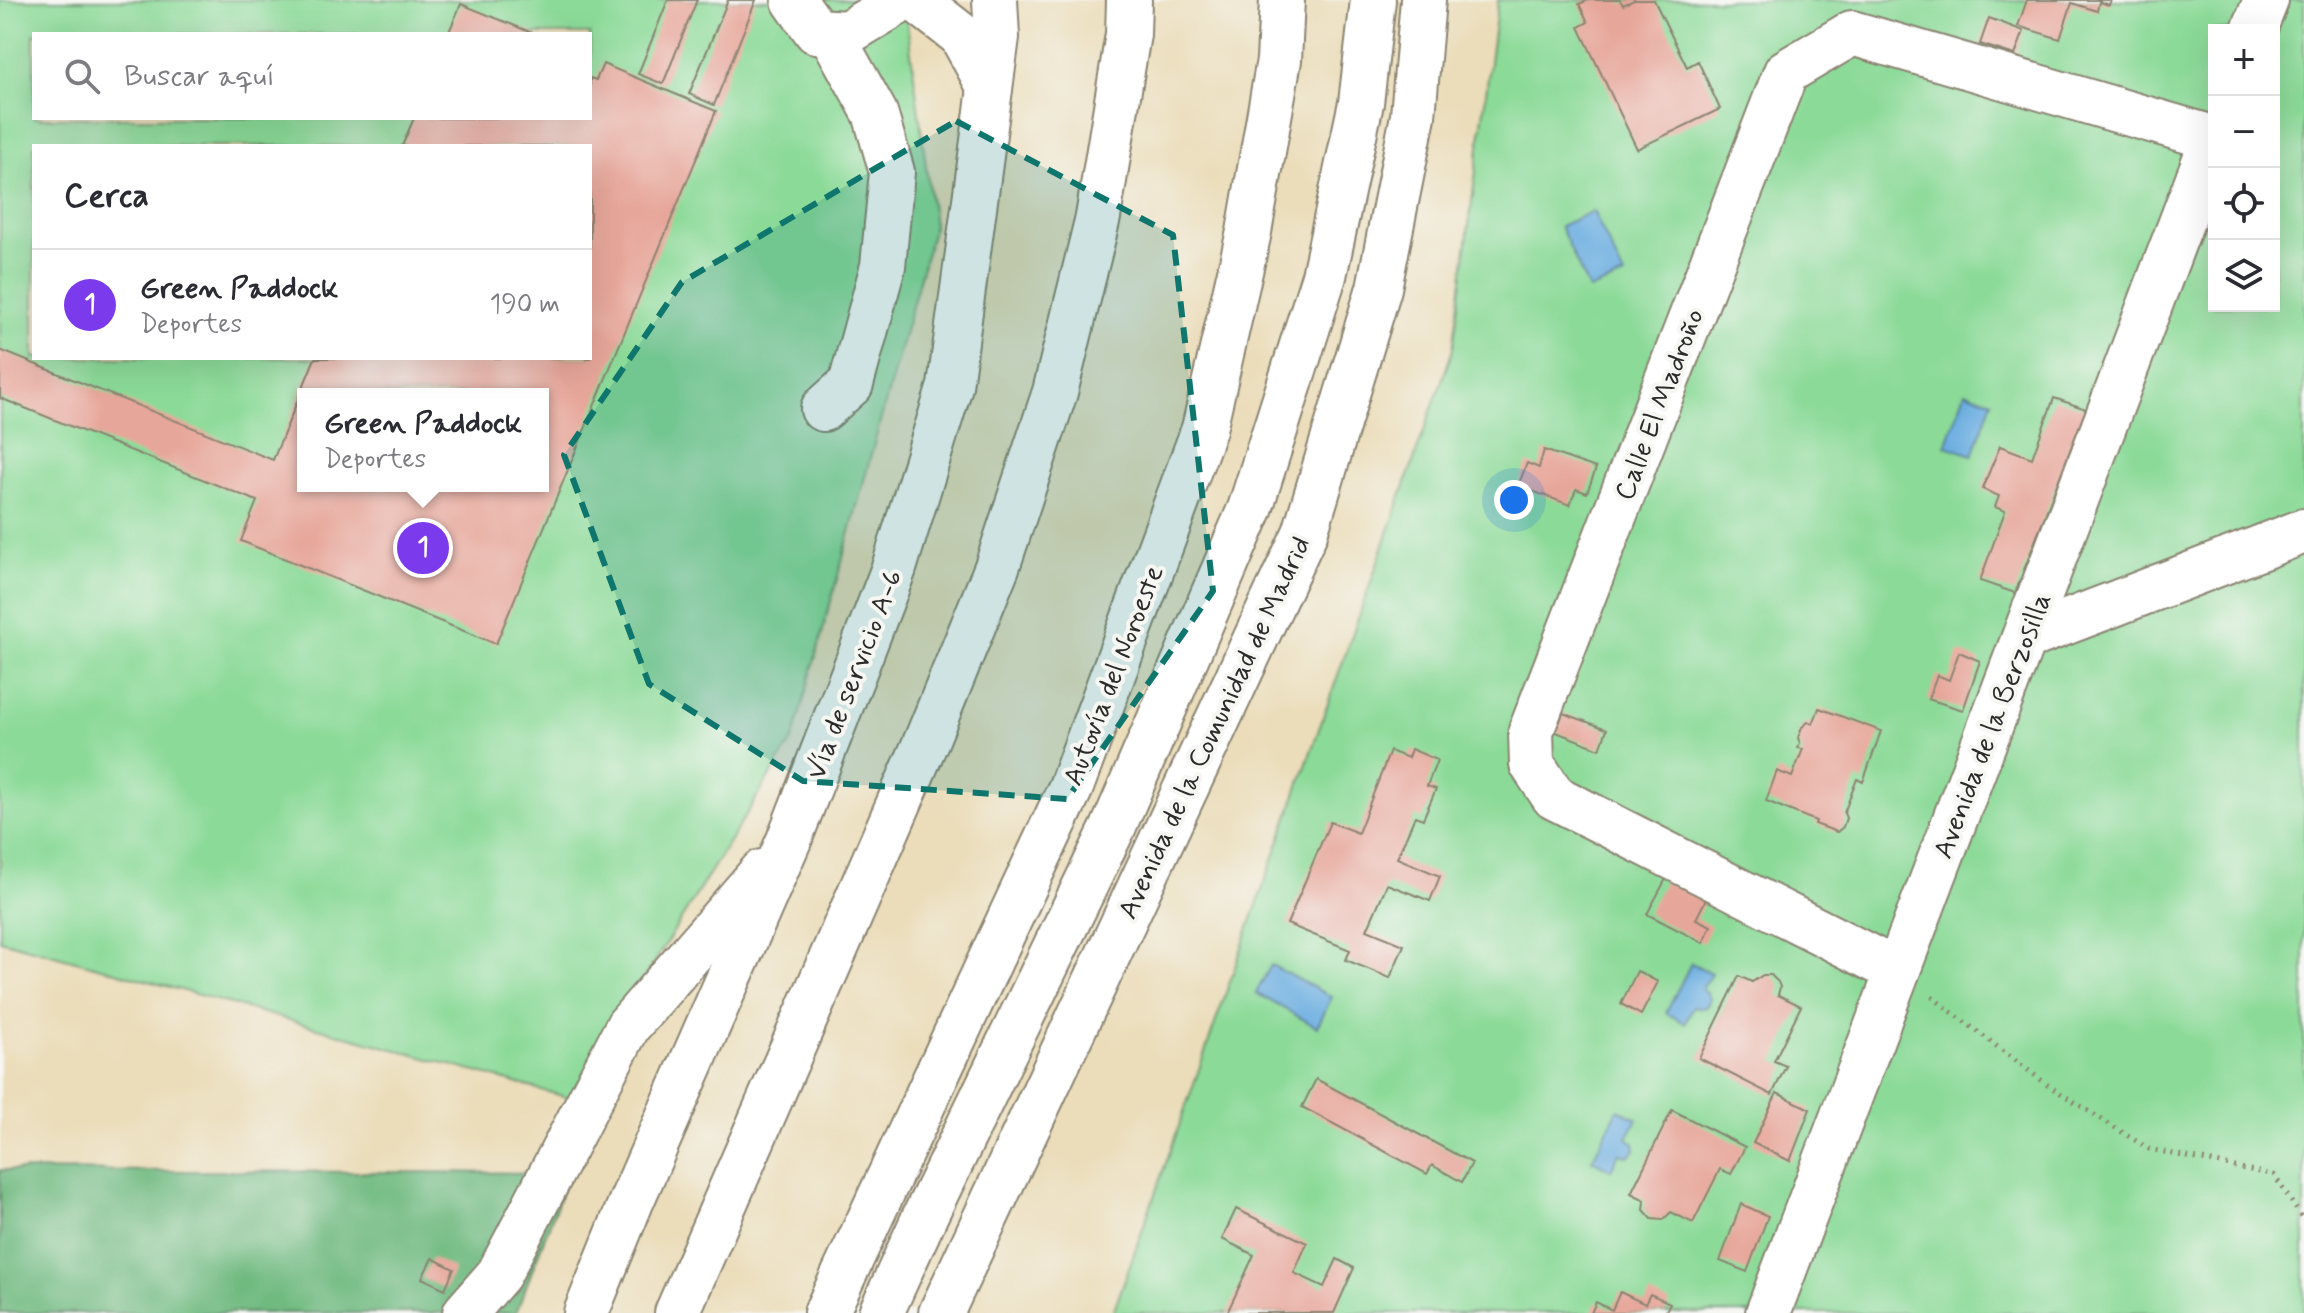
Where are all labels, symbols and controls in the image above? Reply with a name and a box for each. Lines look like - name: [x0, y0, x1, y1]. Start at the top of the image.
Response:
- map controls: [2208, 24, 2280, 312]
- button: +: [2208, 24, 2280, 96]
- search box: [32, 32, 592, 120]
- icon: search: [60, 54, 104, 98]
- text: Buscar aquí: [124, 57, 275, 96]
- button: −: [2208, 96, 2280, 168]
- button: locate: [2208, 168, 2280, 240]
- text: Cerca: [64, 174, 149, 219]
- button: layers: [2208, 240, 2280, 312]
- text: Green Paddock: [140, 269, 338, 308]
- text: 1: [84, 288, 96, 322]
- text: 190 m: [490, 288, 560, 322]
- street label: Calle El Madroño: [1607, 304, 1714, 506]
- text: Deportes: [140, 308, 242, 342]
- popup: [297, 388, 549, 492]
- text: Green Paddock: [324, 404, 522, 443]
- text: Deportes: [324, 443, 426, 477]
- your location: [1494, 480, 1534, 520]
- pin: 1: [397, 518, 449, 578]
- street label: Avenida de la Comunidad de Madrid: [1110, 531, 1320, 925]
- street label: Autovía del Noroeste: [1055, 560, 1173, 791]
- street label: Vía de servicio A-6: [798, 565, 912, 785]
- street label: Avenida de la Berzosilla: [1926, 588, 2061, 864]

